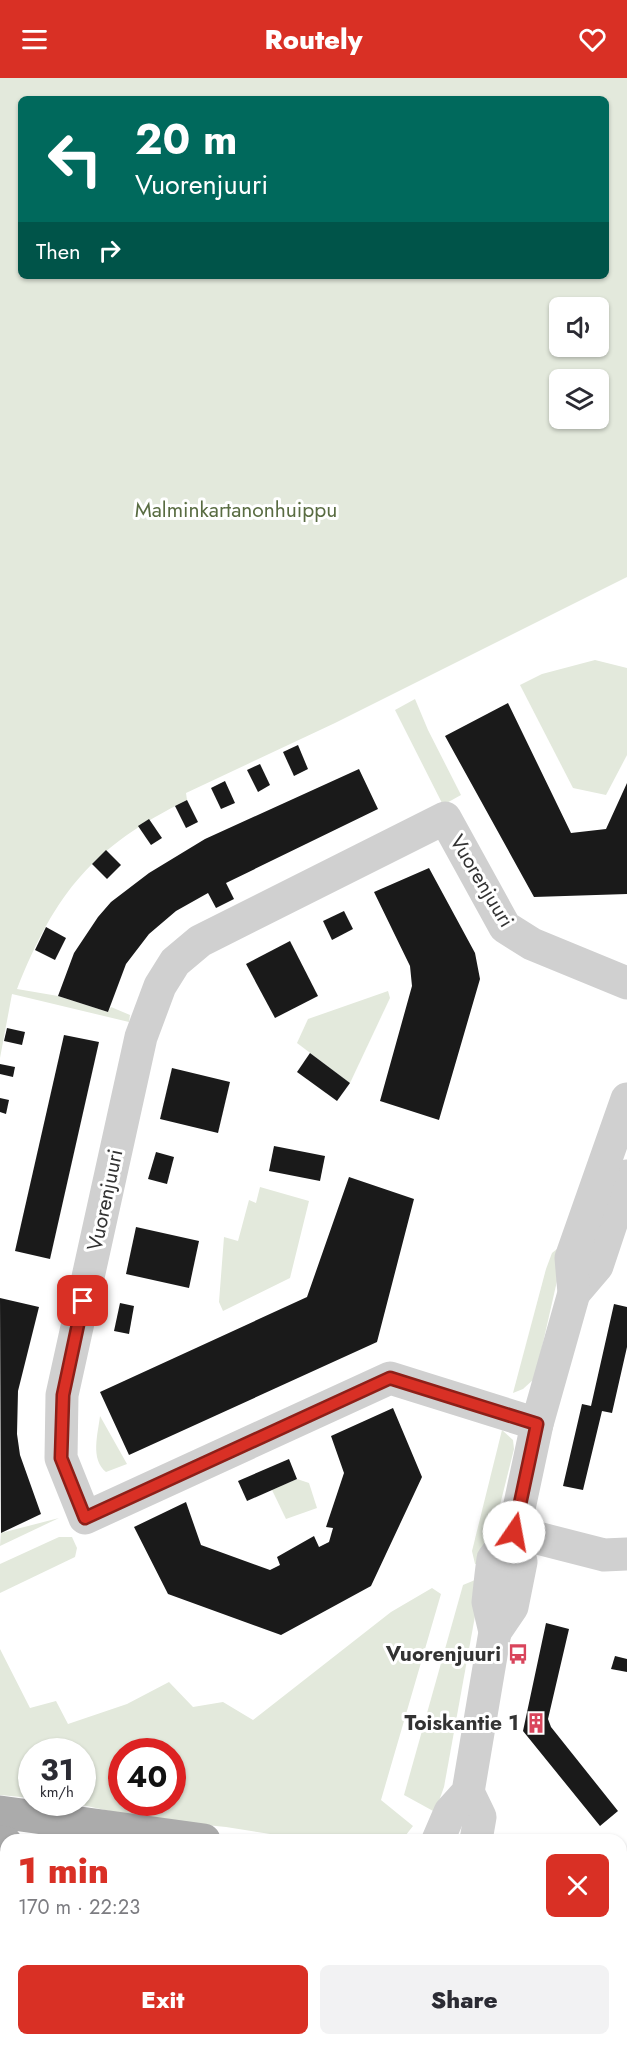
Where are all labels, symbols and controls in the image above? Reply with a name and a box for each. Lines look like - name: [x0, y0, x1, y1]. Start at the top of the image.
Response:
- text: Routely: [265, 20, 362, 59]
- icon: menu: [18, 23, 51, 56]
- icon: heart: [576, 23, 609, 56]
- text: 20 m: [135, 109, 237, 170]
- icon: left: [36, 120, 114, 198]
- text: Vuorenjuuri: [135, 165, 268, 204]
- icon: right: [93, 234, 126, 267]
- text: Then: [36, 235, 81, 267]
- map controls: [549, 297, 609, 429]
- button: sound: [549, 297, 609, 357]
- button: layers: [549, 369, 609, 429]
- park label: Malminkartanonhuippu: [135, 495, 337, 525]
- street label: Vuorenjuuri: [442, 829, 522, 933]
- street label: Vuorenjuuri: [80, 1146, 130, 1254]
- pin: [57, 1275, 108, 1326]
- icon: arrive: [66, 1284, 99, 1317]
- position arrow: [482, 1500, 546, 1564]
- place label: Vuorenjuuri: [385, 1639, 501, 1669]
- bus stop icon: Vuorenjuuri: [506, 1642, 530, 1666]
- place label: Toiskantie 1: [405, 1708, 519, 1738]
- building icon: Toiskantie 1: [524, 1711, 548, 1735]
- speed limit sign: 40: [108, 1738, 186, 1816]
- text: 31: [40, 1748, 74, 1791]
- text: km/h: [40, 1781, 74, 1803]
- text: 1 min: [18, 1844, 109, 1896]
- button: close: [546, 1854, 609, 1917]
- text: 170 m · 22:23: [18, 1893, 140, 1922]
- button: Exit: [18, 1965, 308, 2034]
- button: Share: [320, 1965, 609, 2034]

